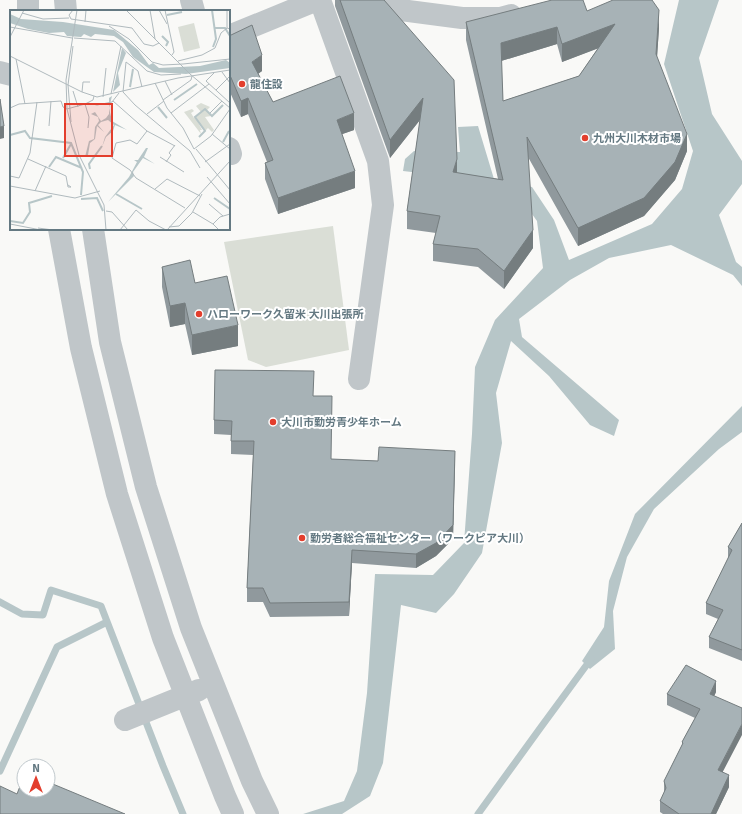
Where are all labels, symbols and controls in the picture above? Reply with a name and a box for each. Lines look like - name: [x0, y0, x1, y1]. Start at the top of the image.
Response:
- inset map: [10, 10, 230, 230]
- place label: 龍住設: [250, 78, 283, 91]
- marker: 龍住設: [237, 79, 247, 89]
- place label: 九州大川木材市場: [593, 132, 681, 145]
- marker: 九州大川木材市場: [580, 133, 590, 143]
- place label: ハローワーク久留米 大川出張所: [207, 308, 363, 321]
- marker: ハローワーク久留米 大川出張所: [194, 309, 204, 319]
- place label: 大川市勤労青少年ホーム: [281, 416, 402, 429]
- marker: 大川市勤労青少年ホーム: [268, 417, 278, 427]
- place label: 勤労者総合福祉センター（ワークピア大川）: [310, 532, 530, 545]
- marker: 勤労者総合福祉センター（ワークピア大川）: [297, 533, 307, 543]
- north arrow: [16, 758, 56, 798]
- text: N: [32, 762, 40, 775]

